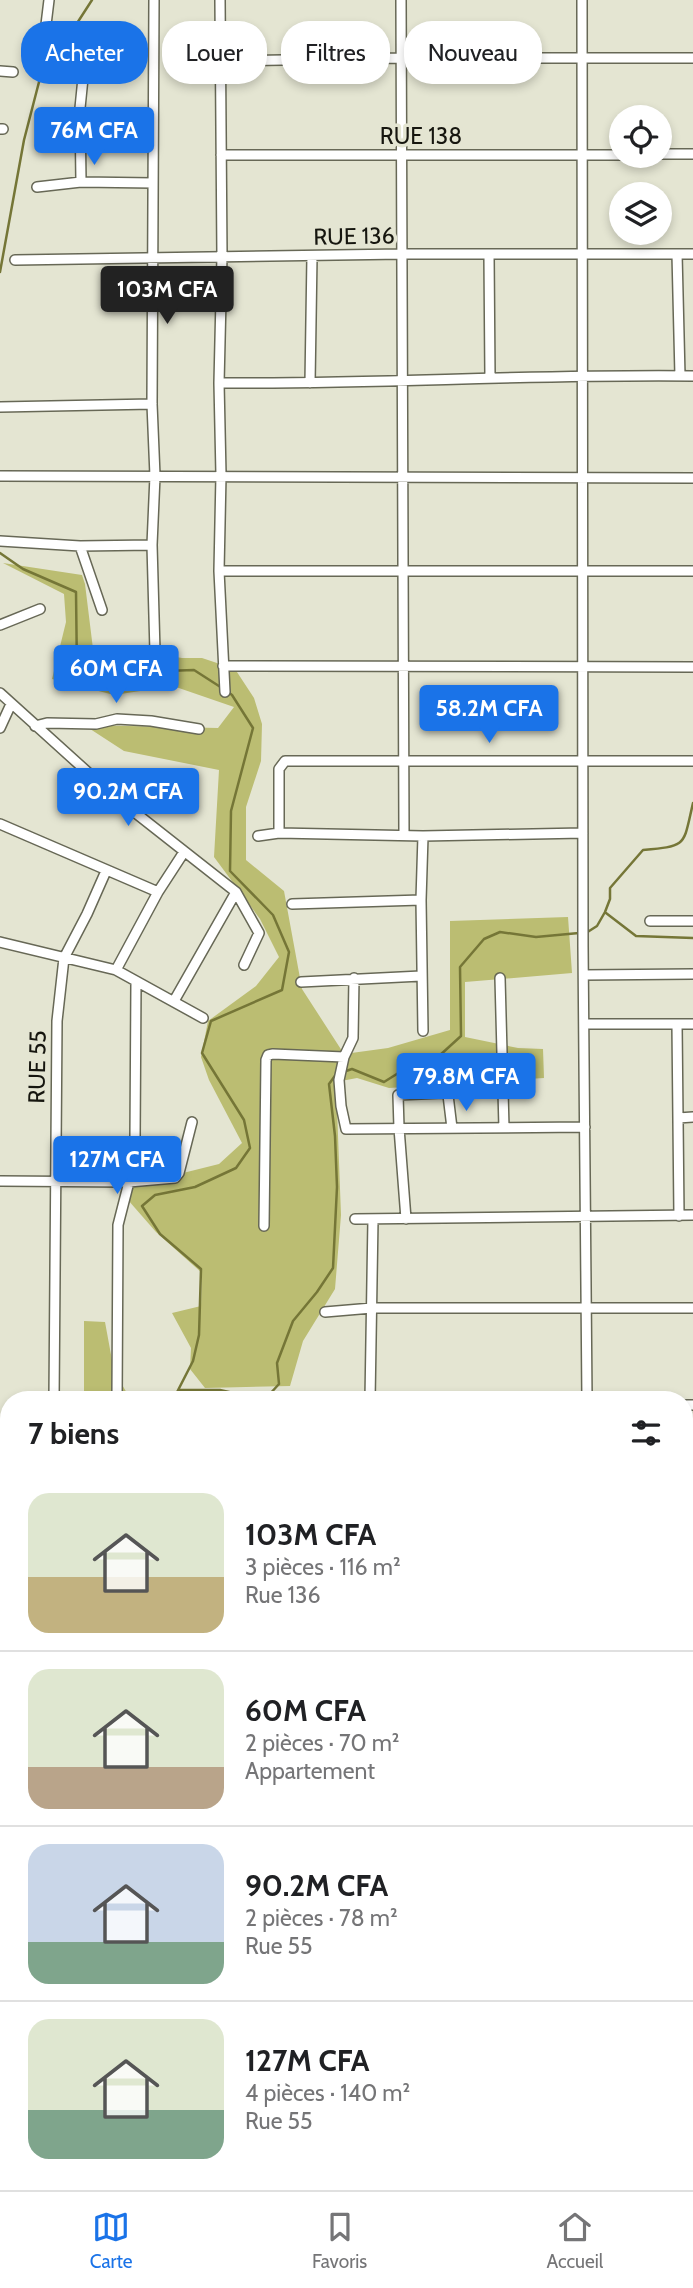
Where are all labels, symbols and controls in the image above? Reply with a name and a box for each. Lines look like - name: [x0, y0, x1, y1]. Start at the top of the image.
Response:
- chip: Acheter: [21, 21, 148, 84]
- chip: Louer: [162, 21, 267, 84]
- chip: Filtres: [281, 21, 390, 84]
- chip: Nouveau: [404, 21, 542, 84]
- map controls: [609, 105, 672, 245]
- button: locate: [609, 105, 672, 168]
- pin: 76M CFA: [29, 108, 159, 167]
- text: 76M CFA: [50, 116, 138, 144]
- street label: RUE 138: [380, 122, 462, 150]
- button: layers: [609, 182, 672, 245]
- street label: RUE 136: [313, 221, 395, 251]
- pin: 103M CFA: [95, 266, 239, 326]
- text: 103M CFA: [117, 275, 217, 303]
- pin: 60M CFA: [51, 646, 181, 705]
- text: 60M CFA: [70, 654, 162, 682]
- pin: 58.2M CFA: [409, 686, 569, 745]
- text: 58.2M CFA: [435, 694, 543, 722]
- pin: 90.2M CFA: [48, 768, 208, 828]
- text: 90.2M CFA: [73, 777, 183, 805]
- street label: RUE 55: [22, 1030, 52, 1104]
- pin: 79.8M CFA: [386, 1054, 546, 1113]
- text: 79.8M CFA: [413, 1062, 519, 1090]
- pin: 127M CFA: [45, 1136, 189, 1196]
- text: 127M CFA: [69, 1145, 165, 1173]
- icon: filters: [627, 1414, 665, 1452]
- text: 7 biens: [28, 1415, 119, 1452]
- text: 103M CFA: [245, 1516, 376, 1553]
- icon: home: [84, 1521, 168, 1605]
- text: 3 pièces · 116 m²: [245, 1553, 401, 1581]
- text: Rue 136: [245, 1581, 321, 1609]
- text: 60M CFA: [245, 1692, 366, 1729]
- icon: home: [84, 1697, 168, 1781]
- text: 2 pièces · 70 m²: [245, 1729, 400, 1757]
- text: Appartement: [245, 1757, 375, 1785]
- text: 90.2M CFA: [245, 1867, 388, 1904]
- icon: home: [84, 1872, 168, 1956]
- text: 2 pièces · 78 m²: [245, 1904, 398, 1932]
- text: Rue 55: [245, 1932, 312, 1960]
- text: 127M CFA: [245, 2042, 370, 2079]
- icon: home: [84, 2047, 168, 2131]
- text: 4 pièces · 140 m²: [245, 2079, 410, 2107]
- text: Rue 55: [245, 2107, 312, 2135]
- tab: Carte: [90, 2208, 133, 2273]
- tab: Favoris: [312, 2208, 367, 2273]
- tab: Accueil: [547, 2208, 603, 2273]

